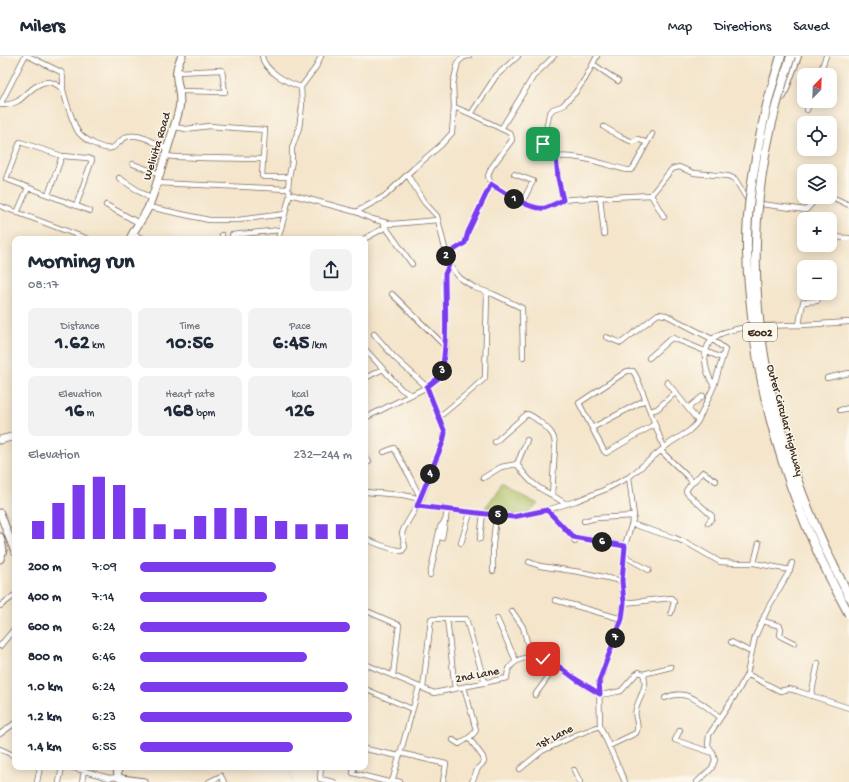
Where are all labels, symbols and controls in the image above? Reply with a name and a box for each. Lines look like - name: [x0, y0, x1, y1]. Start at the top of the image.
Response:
- text: Milers: [20, 16, 65, 39]
- text: Map: [668, 19, 692, 36]
- text: Directions: [714, 19, 771, 36]
- text: Saved: [793, 19, 829, 36]
- north arrow: [797, 68, 837, 108]
- map controls: [797, 68, 837, 300]
- street label: Welivita Road: [141, 110, 175, 182]
- button: locate: [797, 116, 837, 156]
- pin: [526, 127, 560, 161]
- icon: arrive: [532, 133, 554, 155]
- button: layers: [797, 164, 837, 204]
- pin: 1: [504, 189, 524, 209]
- text: 1: [512, 193, 516, 205]
- button: +: [797, 212, 837, 252]
- pin: 2: [436, 246, 456, 266]
- button: share: [310, 249, 352, 291]
- text: Morning run: [28, 250, 134, 276]
- text: 2: [443, 250, 449, 262]
- button: −: [797, 260, 837, 300]
- text: 08:17: [28, 278, 59, 293]
- text: Distance: [61, 321, 99, 333]
- text: Time: [180, 321, 200, 333]
- text: Pace: [289, 321, 311, 333]
- road number: E002: [743, 323, 777, 341]
- text: 1.62: [55, 333, 89, 356]
- text: 10:56: [167, 333, 213, 356]
- text: 6:45: [273, 333, 309, 356]
- text: km: [89, 340, 105, 352]
- text: /km: [309, 340, 327, 352]
- pin: 3: [432, 361, 452, 381]
- street label: Outer Circular Highway: [762, 363, 806, 478]
- text: 3: [439, 365, 445, 377]
- text: Elevation: [58, 389, 102, 401]
- text: Heart rate: [165, 389, 215, 401]
- text: kcal: [291, 389, 309, 401]
- text: 16: [66, 401, 84, 424]
- text: 168: [165, 401, 194, 424]
- text: 126: [286, 401, 314, 424]
- text: m: [84, 408, 94, 420]
- text: bpm: [194, 408, 215, 420]
- text: Elevation: [28, 448, 80, 463]
- text: 232–244 m: [294, 448, 352, 463]
- pin: 4: [420, 464, 440, 484]
- text: 4: [427, 468, 433, 480]
- pin: 5: [488, 505, 508, 525]
- text: 5: [495, 509, 501, 521]
- pin: 6: [592, 532, 612, 552]
- text: 6: [599, 536, 605, 548]
- text: 200 m: [28, 560, 61, 575]
- text: 7:09: [92, 560, 117, 575]
- text: 400 m: [28, 590, 61, 605]
- text: 7:14: [92, 590, 114, 605]
- text: 600 m: [28, 620, 62, 635]
- text: 6:24: [92, 620, 115, 635]
- pin: 7: [605, 628, 625, 648]
- text: 7: [612, 632, 618, 644]
- pin: [526, 642, 560, 676]
- icon: check: [532, 648, 554, 670]
- text: 800 m: [28, 650, 62, 665]
- text: 6:46: [92, 650, 115, 665]
- street label: 2nd Lane: [454, 665, 501, 687]
- text: 1.0 km: [28, 680, 63, 695]
- text: 6:24: [92, 680, 115, 695]
- text: 1.2 km: [28, 710, 62, 725]
- text: 6:23: [92, 710, 116, 725]
- street label: 1st Lane: [533, 722, 577, 754]
- text: 1.4 km: [28, 740, 62, 755]
- text: 6:55: [92, 740, 116, 755]

